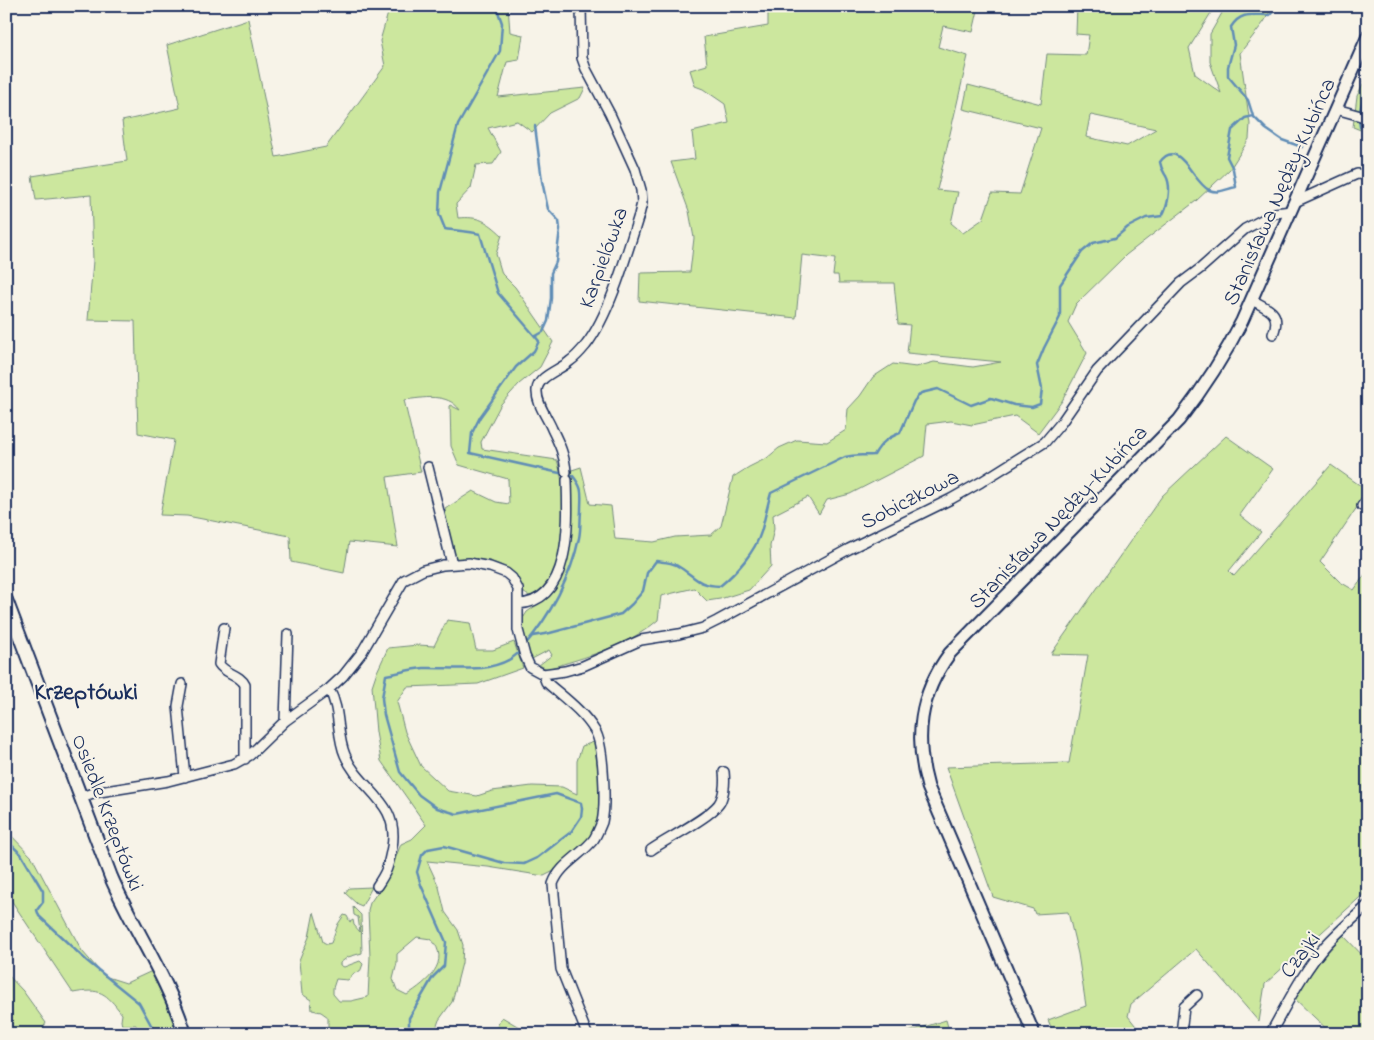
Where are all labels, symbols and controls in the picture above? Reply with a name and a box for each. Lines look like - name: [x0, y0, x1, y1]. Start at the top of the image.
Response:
- street label: Stanisława Nędzy-Kubińca: [1216, 73, 1346, 312]
- street label: Karpielówka: [572, 203, 638, 313]
- street label: Stanisława Nędzy-Kubińca: [962, 418, 1157, 618]
- street label: Sobiczkowa: [855, 462, 965, 539]
- district label: Krzeptówki: [34, 676, 138, 711]
- street label: Osiedle Krzeptówki: [62, 730, 151, 896]
- street label: Czajki: [1273, 926, 1330, 986]

